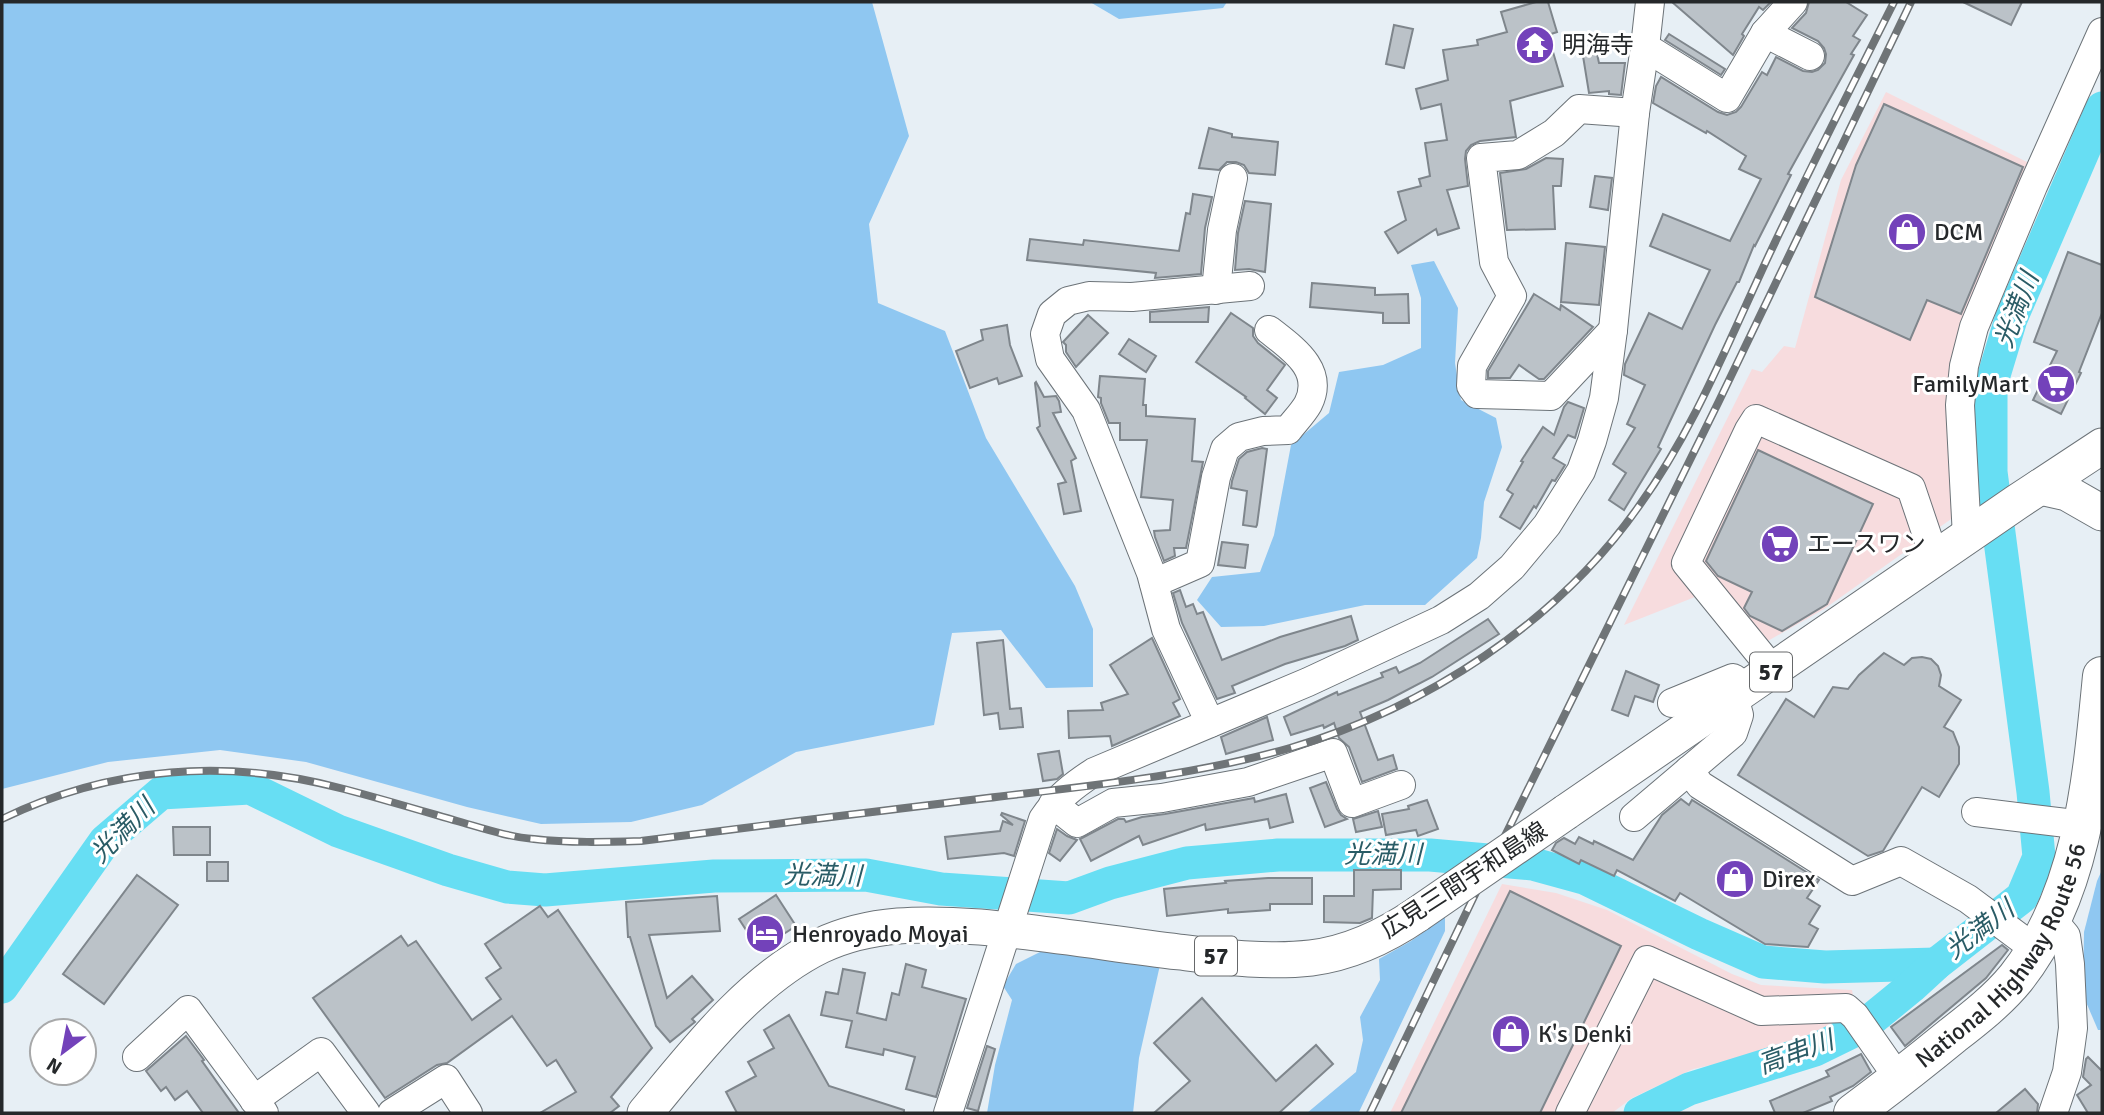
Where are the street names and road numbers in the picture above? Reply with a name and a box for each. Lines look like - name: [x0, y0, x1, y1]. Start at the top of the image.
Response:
- road number: 57: [1750, 652, 1792, 692]
- street label: 広見三間宇和島線: [1375, 815, 1553, 945]
- street label: National Highway Route 56: [1909, 840, 2093, 1074]
- road number: 57: [1195, 937, 1237, 976]

